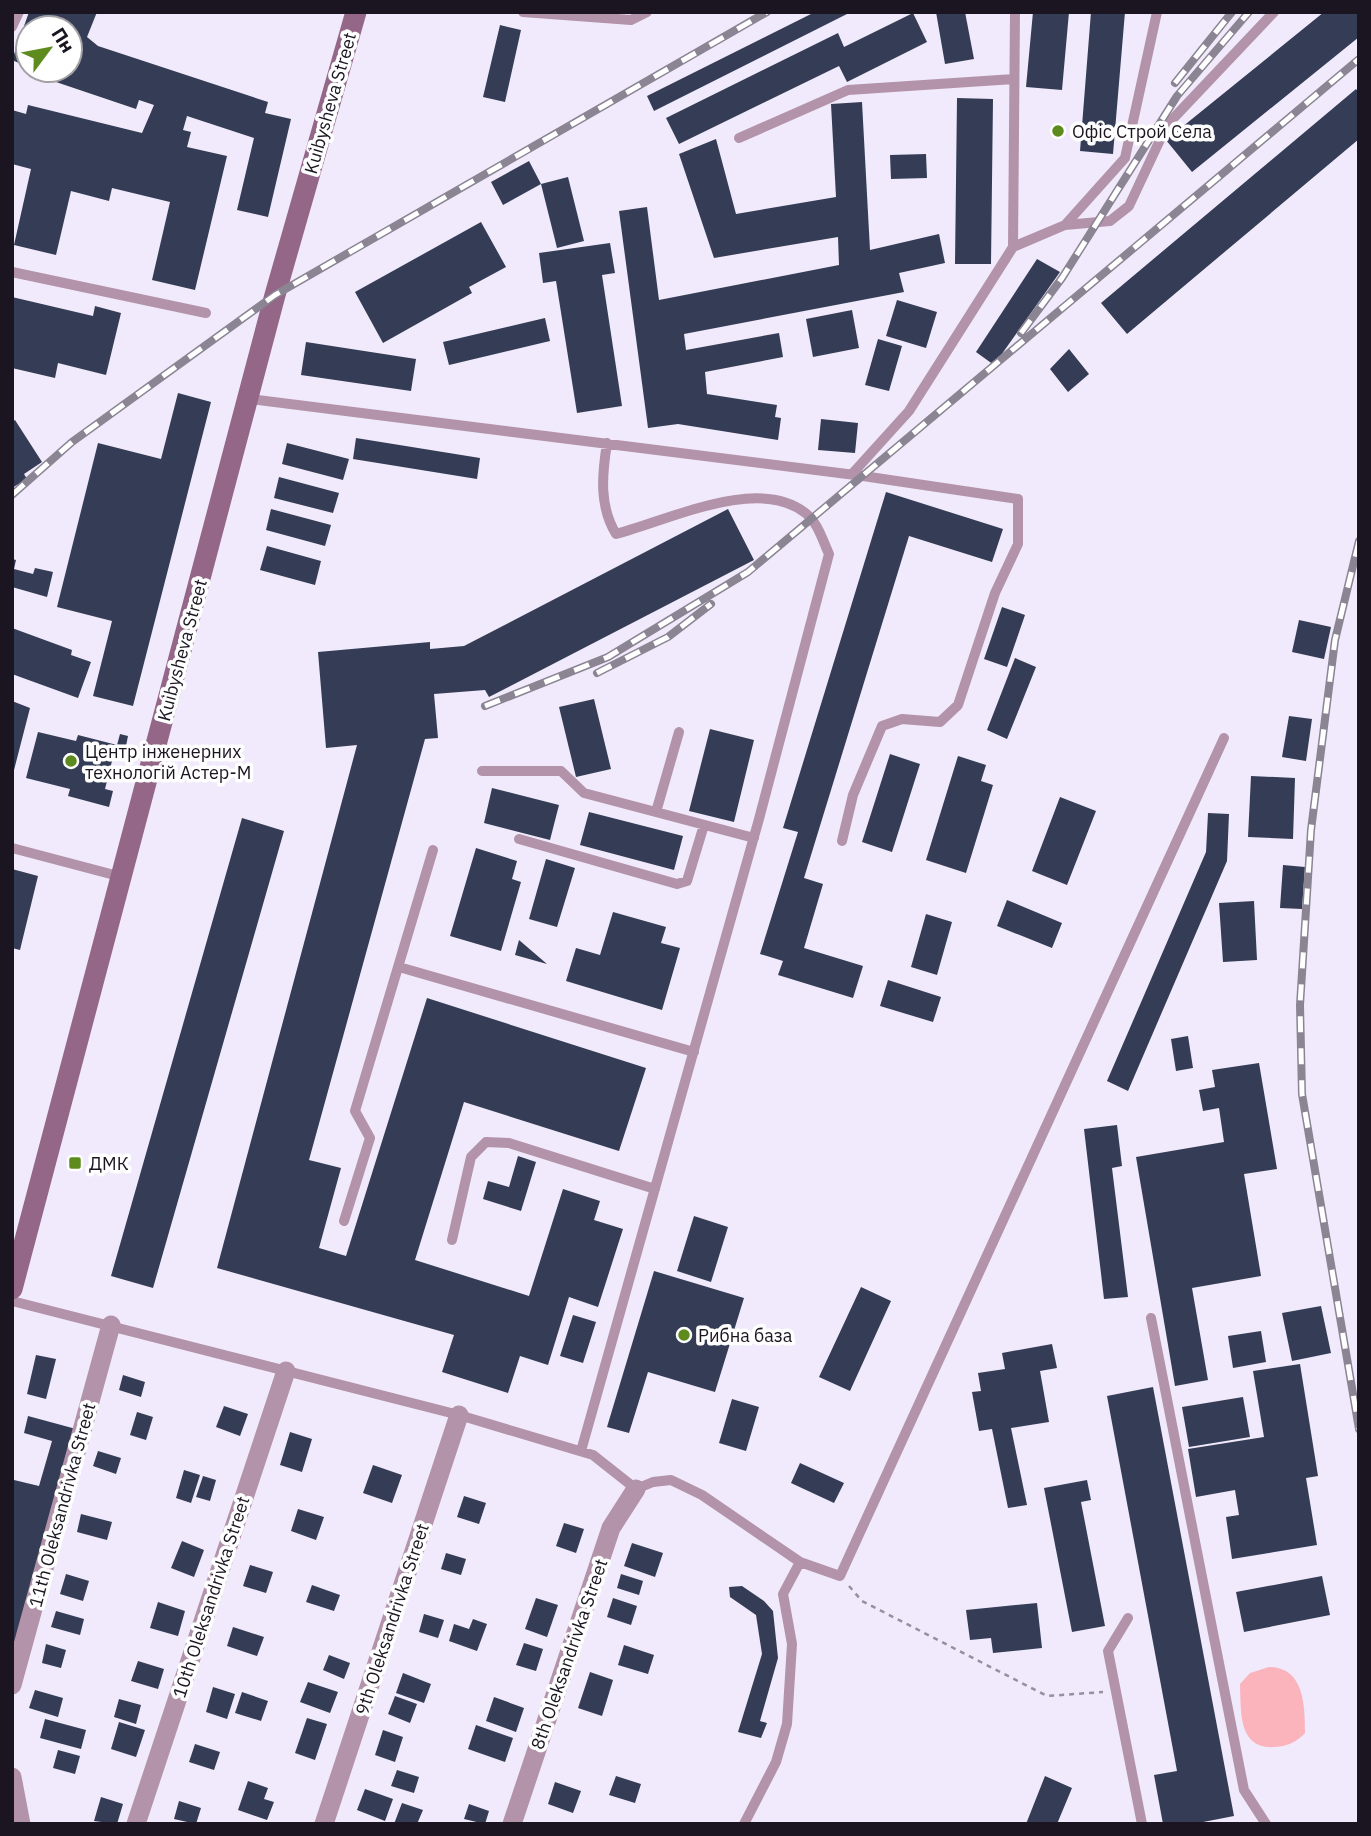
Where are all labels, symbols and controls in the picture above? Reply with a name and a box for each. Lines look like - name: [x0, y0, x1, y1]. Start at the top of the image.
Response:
- north arrow: [14, 14, 84, 84]
- text: Пн: [47, 23, 80, 57]
- street label: Kuibysheva Street: [299, 30, 361, 176]
- place label: Офіс Строй Села: [1072, 120, 1212, 143]
- marker: Офіс Строй Села: [1050, 123, 1066, 139]
- street label: Kuibysheva Street: [152, 577, 212, 723]
- place label: Центр інженерних технологій Астер-М: [85, 740, 251, 784]
- marker: Центр інженерних технологій Астер-М: [63, 753, 79, 769]
- place label: ДМК: [89, 1152, 129, 1175]
- marker: ДМК: [67, 1155, 83, 1171]
- place label: Рибна база: [698, 1324, 793, 1347]
- marker: Рибна база: [676, 1327, 692, 1343]
- street label: 11th Oleksandrivka Street: [24, 1400, 100, 1610]
- street label: 10th Oleksandrivka Street: [167, 1493, 255, 1701]
- street label: 9th Oleksandrivka Street: [350, 1520, 434, 1718]
- street label: 8th Oleksandrivka Street: [526, 1556, 612, 1752]

